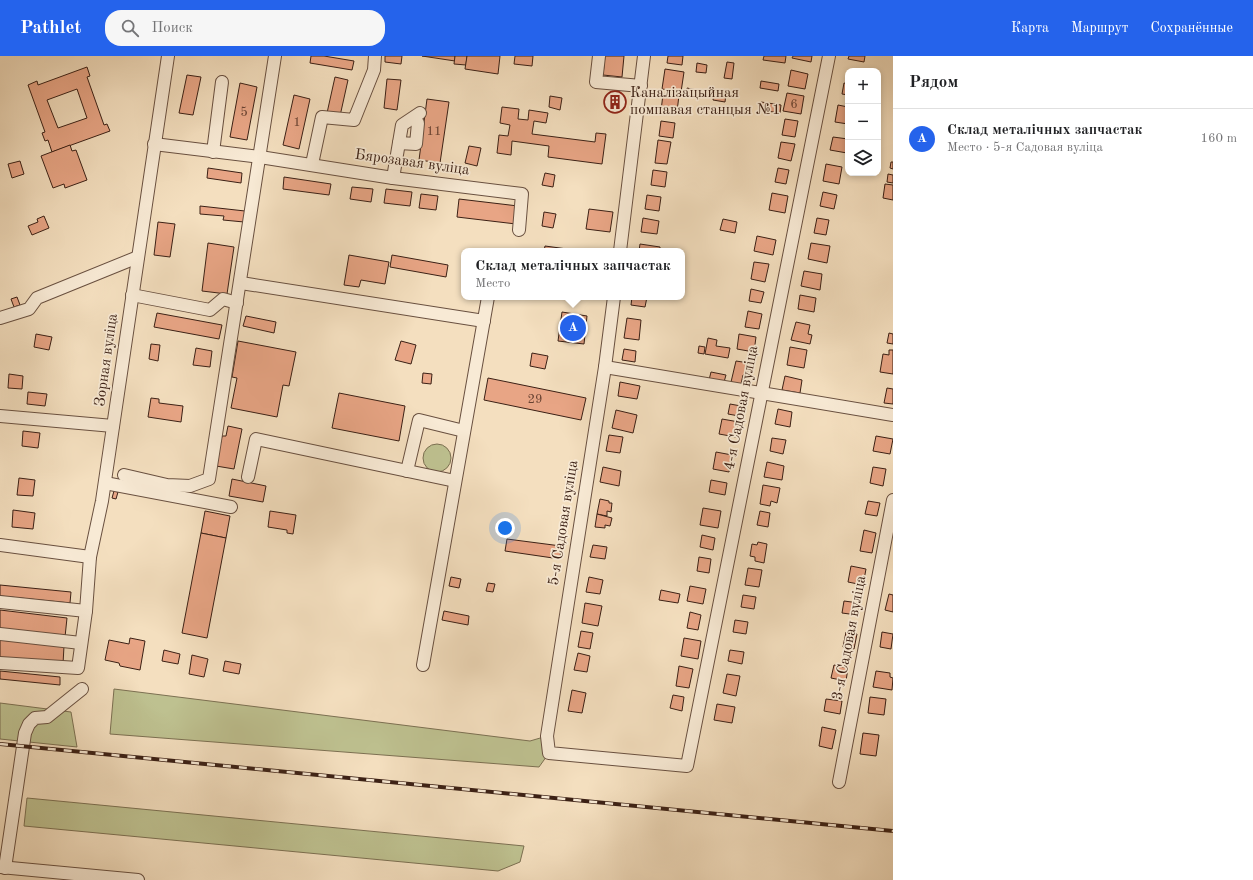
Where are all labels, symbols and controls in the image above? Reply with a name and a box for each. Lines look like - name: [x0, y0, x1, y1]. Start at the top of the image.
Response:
- search box: [105, 10, 385, 46]
- icon: search: [119, 17, 141, 39]
- text: Pathlet: [20, 19, 81, 38]
- text: Поиск: [151, 21, 193, 36]
- text: Карта: [1011, 21, 1049, 35]
- text: Маршрут: [1071, 21, 1128, 35]
- text: Сохранённые: [1150, 21, 1233, 35]
- map controls: [845, 68, 881, 176]
- button: +: [845, 68, 881, 104]
- text: Рядом: [909, 74, 958, 91]
- place label: Каналізацыйная помпавая станцыя №1: [630, 86, 781, 118]
- building icon: Каналізацыйная помпавая станцыя №1: [602, 89, 628, 115]
- house number: 6: [790, 98, 798, 111]
- button: −: [845, 104, 881, 140]
- house number: 5: [240, 106, 248, 119]
- house number: 1: [293, 116, 301, 129]
- text: Склад металічных запчастак: [947, 123, 1143, 138]
- house number: 11: [426, 125, 442, 138]
- text: A: [917, 132, 927, 145]
- text: 160 m: [1200, 132, 1237, 145]
- button: layers: [845, 140, 881, 176]
- text: Место · 5-я Садовая вуліца: [947, 141, 1103, 154]
- street label: Бярозавая вуліца: [354, 148, 471, 179]
- popup: [461, 248, 685, 300]
- text: Склад металічных запчастак: [475, 259, 671, 274]
- text: Место: [475, 277, 510, 290]
- street label: Зорная вуліца: [93, 312, 121, 407]
- pin: A: [560, 313, 586, 343]
- street label: 4-я Садовая вуліца: [723, 344, 762, 472]
- house number: 29: [527, 393, 543, 406]
- street label: 5-я Садовая вуліца: [547, 459, 581, 587]
- your location: [495, 518, 515, 538]
- street label: 3-я Садовая вуліца: [831, 574, 870, 702]

